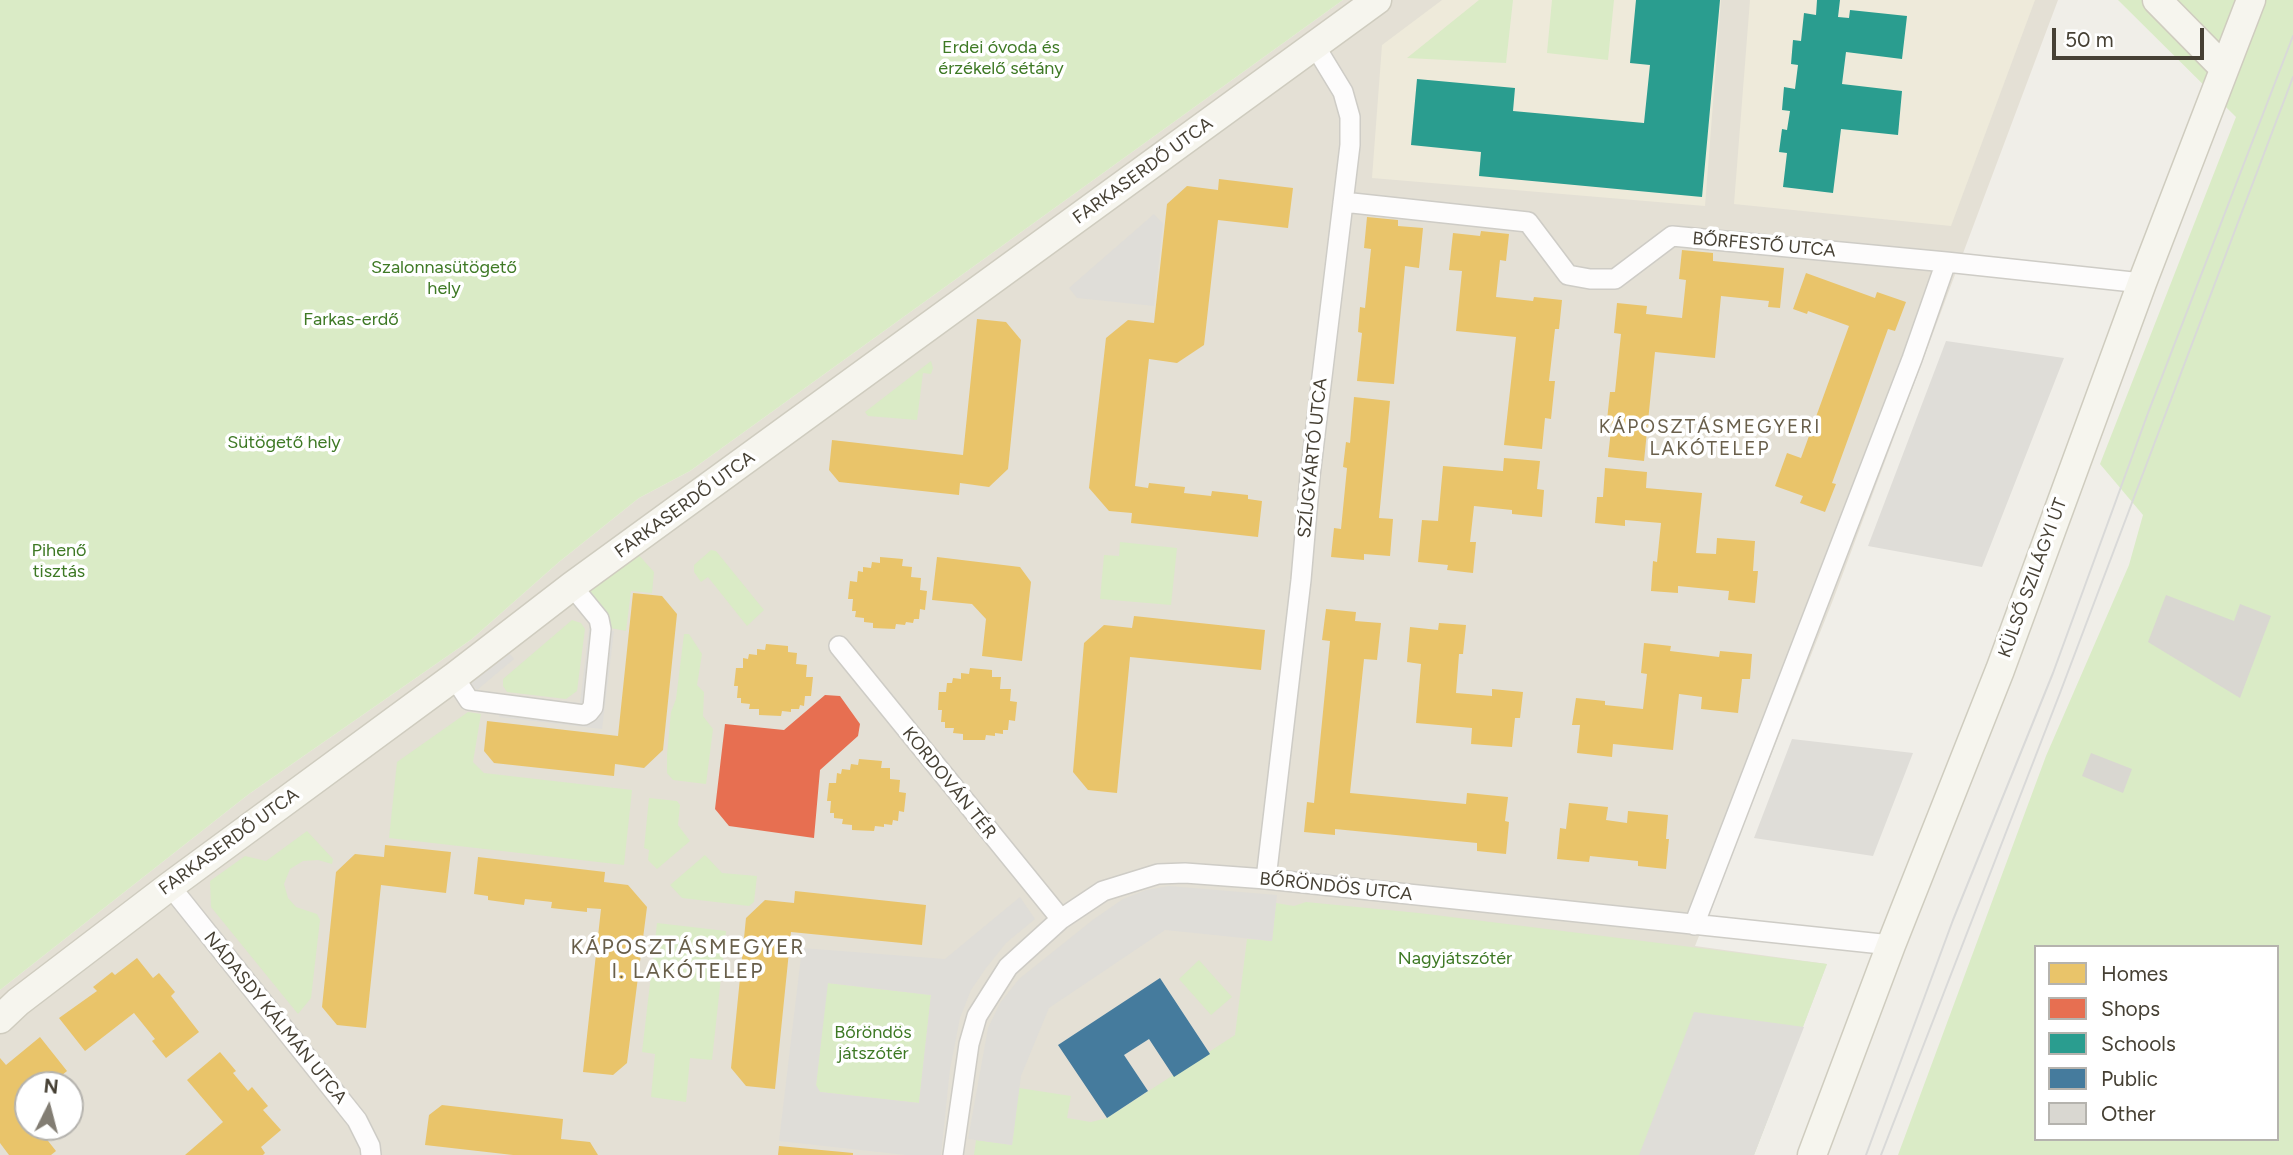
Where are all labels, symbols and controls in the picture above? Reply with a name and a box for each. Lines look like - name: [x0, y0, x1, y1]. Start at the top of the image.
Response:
- scale bar: [2055, 14, 2207, 58]
- text: 50 m: [2065, 27, 2114, 52]
- park label: Erdei óvoda és érzékelő sétány: [938, 37, 1064, 80]
- street label: FARKASERDŐ UTCA: [1069, 113, 1217, 229]
- street label: BŐRFESTŐ UTCA: [1691, 228, 1837, 262]
- park label: Szalonnasütögető hely: [371, 257, 517, 300]
- park label: Farkas-erdő: [303, 309, 399, 331]
- street label: SZÍJGYÁRTÓ UTCA: [1294, 377, 1332, 539]
- district label: KÁPOSZTÁSMEGYERI LAKÓTELEP: [1601, 416, 1819, 460]
- park label: Sütögető hely: [227, 432, 341, 454]
- street label: FARKASERDŐ UTCA: [611, 447, 759, 563]
- street label: KÜLSŐ SZILÁGYI ÚT: [1994, 495, 2072, 661]
- park label: Pihenő tisztás: [32, 540, 86, 582]
- street label: KORDOVÁN TÉR: [897, 723, 1001, 843]
- street label: FARKASERDŐ UTCA: [155, 784, 303, 900]
- street label: BŐRÖNDÖS UTCA: [1258, 868, 1414, 906]
- street label: NÁDASDY KÁLMÁN UTCA: [199, 928, 351, 1108]
- district label: KÁPOSZTÁSMEGYER I. LAKÓTELEP: [572, 935, 804, 985]
- legend: [2034, 945, 2279, 1141]
- park label: Nagyjátszótér: [1398, 948, 1512, 970]
- text: Homes: [2101, 961, 2168, 986]
- text: Shops: [2101, 996, 2160, 1021]
- park label: Bőröndös játszótér: [834, 1022, 912, 1064]
- text: Schools: [2101, 1031, 2176, 1056]
- text: Public: [2101, 1066, 2158, 1091]
- north arrow: [14, 1071, 84, 1141]
- text: N: [43, 1074, 60, 1099]
- text: Other: [2101, 1101, 2156, 1126]

